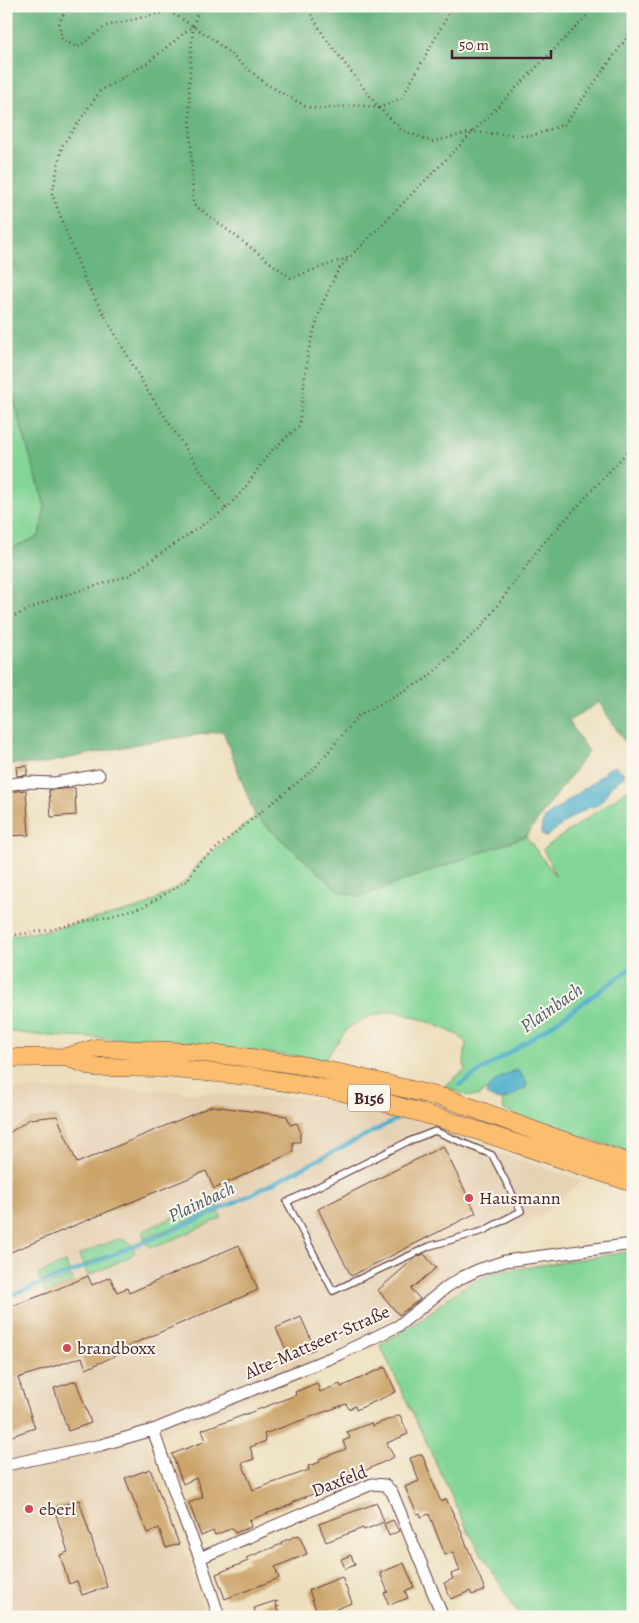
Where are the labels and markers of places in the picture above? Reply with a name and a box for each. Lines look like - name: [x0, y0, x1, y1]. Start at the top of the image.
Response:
- place label: Hausmann: [479, 1186, 561, 1210]
- marker: Hausmann: [463, 1192, 475, 1204]
- place label: brandboxx: [77, 1336, 156, 1360]
- marker: brandboxx: [61, 1342, 73, 1354]
- place label: eberl: [39, 1497, 76, 1521]
- marker: eberl: [23, 1503, 35, 1515]

